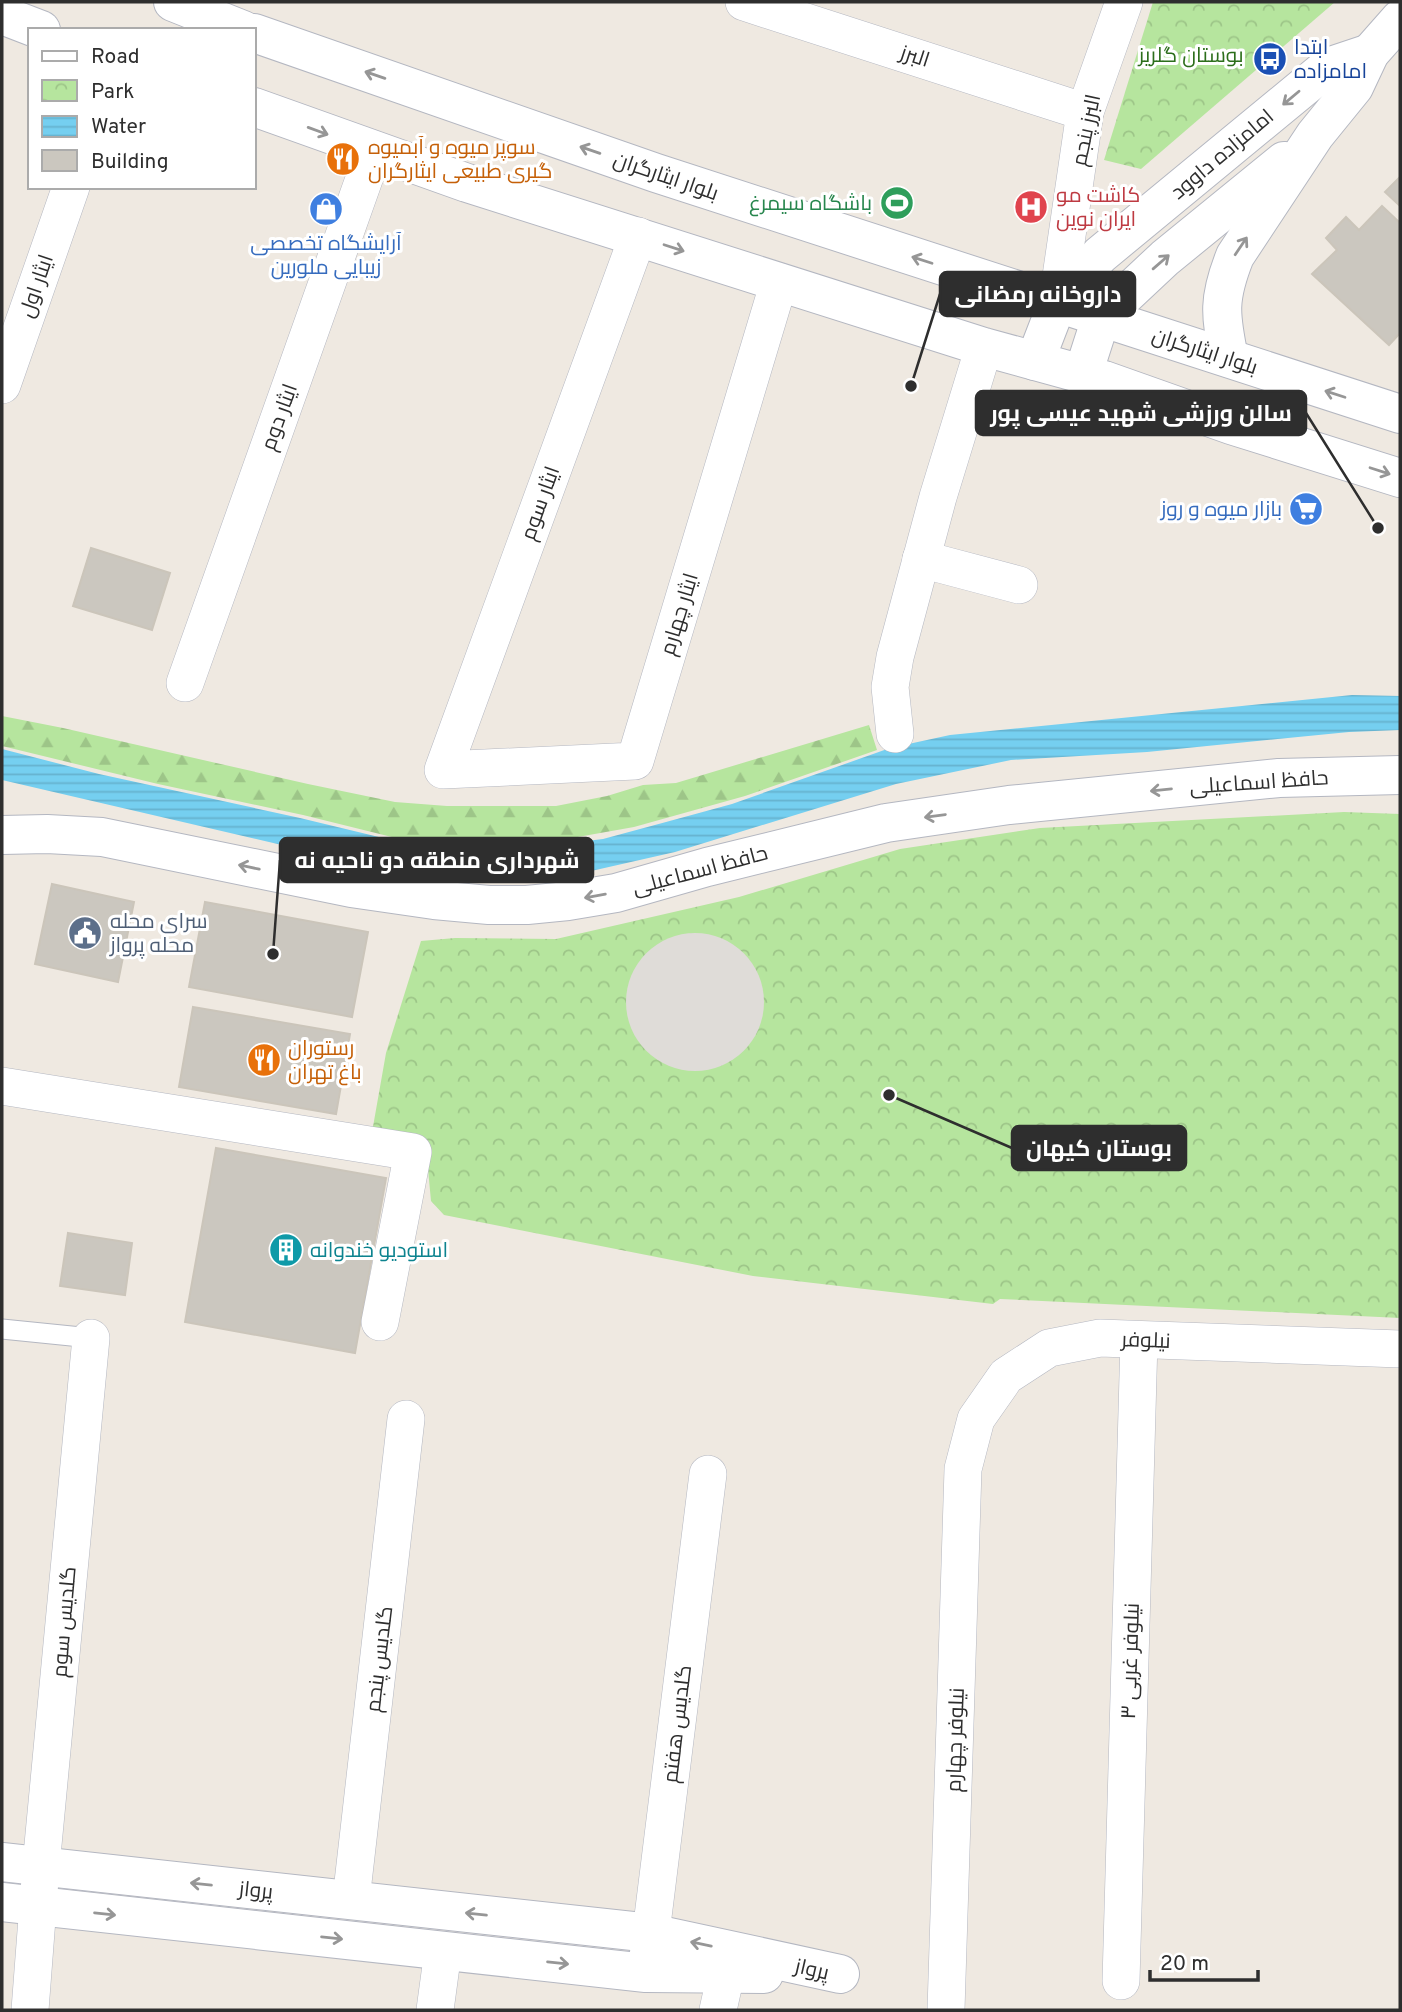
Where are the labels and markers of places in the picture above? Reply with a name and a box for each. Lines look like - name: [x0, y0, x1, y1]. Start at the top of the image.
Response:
- place label: ابتدا امامزاده: [1294, 35, 1367, 86]
- bus stop icon: ابتدا امامزاده: [1251, 40, 1289, 78]
- place label: سوپر میوه و آبمیوه گیری طبیعی ایثارگران: [368, 135, 552, 186]
- restaurant icon: سوپر میوه و آبمیوه گیری طبیعی ایثارگران: [324, 140, 362, 178]
- place label: کاشت مو ایران نوین: [1056, 183, 1140, 234]
- sports icon: باشگاه سیمرغ: [878, 184, 916, 222]
- hospital icon: کاشت مو ایران نوین: [1012, 188, 1050, 226]
- shop icon: آرایشگاه تخصصی زیبایی ملورین: [307, 190, 345, 228]
- place label: باشگاه سیمرغ: [749, 191, 872, 218]
- place label: آرایشگاه تخصصی زیبایی ملورین: [250, 231, 402, 282]
- callout: داروخانه رمضانی: [940, 272, 1135, 316]
- callout: سالن ورزشی شهید عیسی پور: [976, 391, 1306, 435]
- supermarket icon: بازار میوه و روز: [1287, 490, 1325, 528]
- place label: بازار میوه و روز: [1160, 497, 1282, 524]
- callout: شهرداری منطقه دو ناحیه نه: [280, 838, 593, 882]
- place label: سرای محله محله پرواز: [109, 909, 207, 960]
- public building icon: سرای محله محله پرواز: [66, 914, 104, 952]
- place label: رستوران باغ تهران: [288, 1036, 362, 1087]
- restaurant icon: رستوران باغ تهران: [245, 1041, 283, 1079]
- callout: بوستان کیهان: [1012, 1126, 1186, 1170]
- building icon: استودیو خندوانه: [267, 1231, 305, 1269]
- place label: استودیو خندوانه: [310, 1238, 448, 1265]

